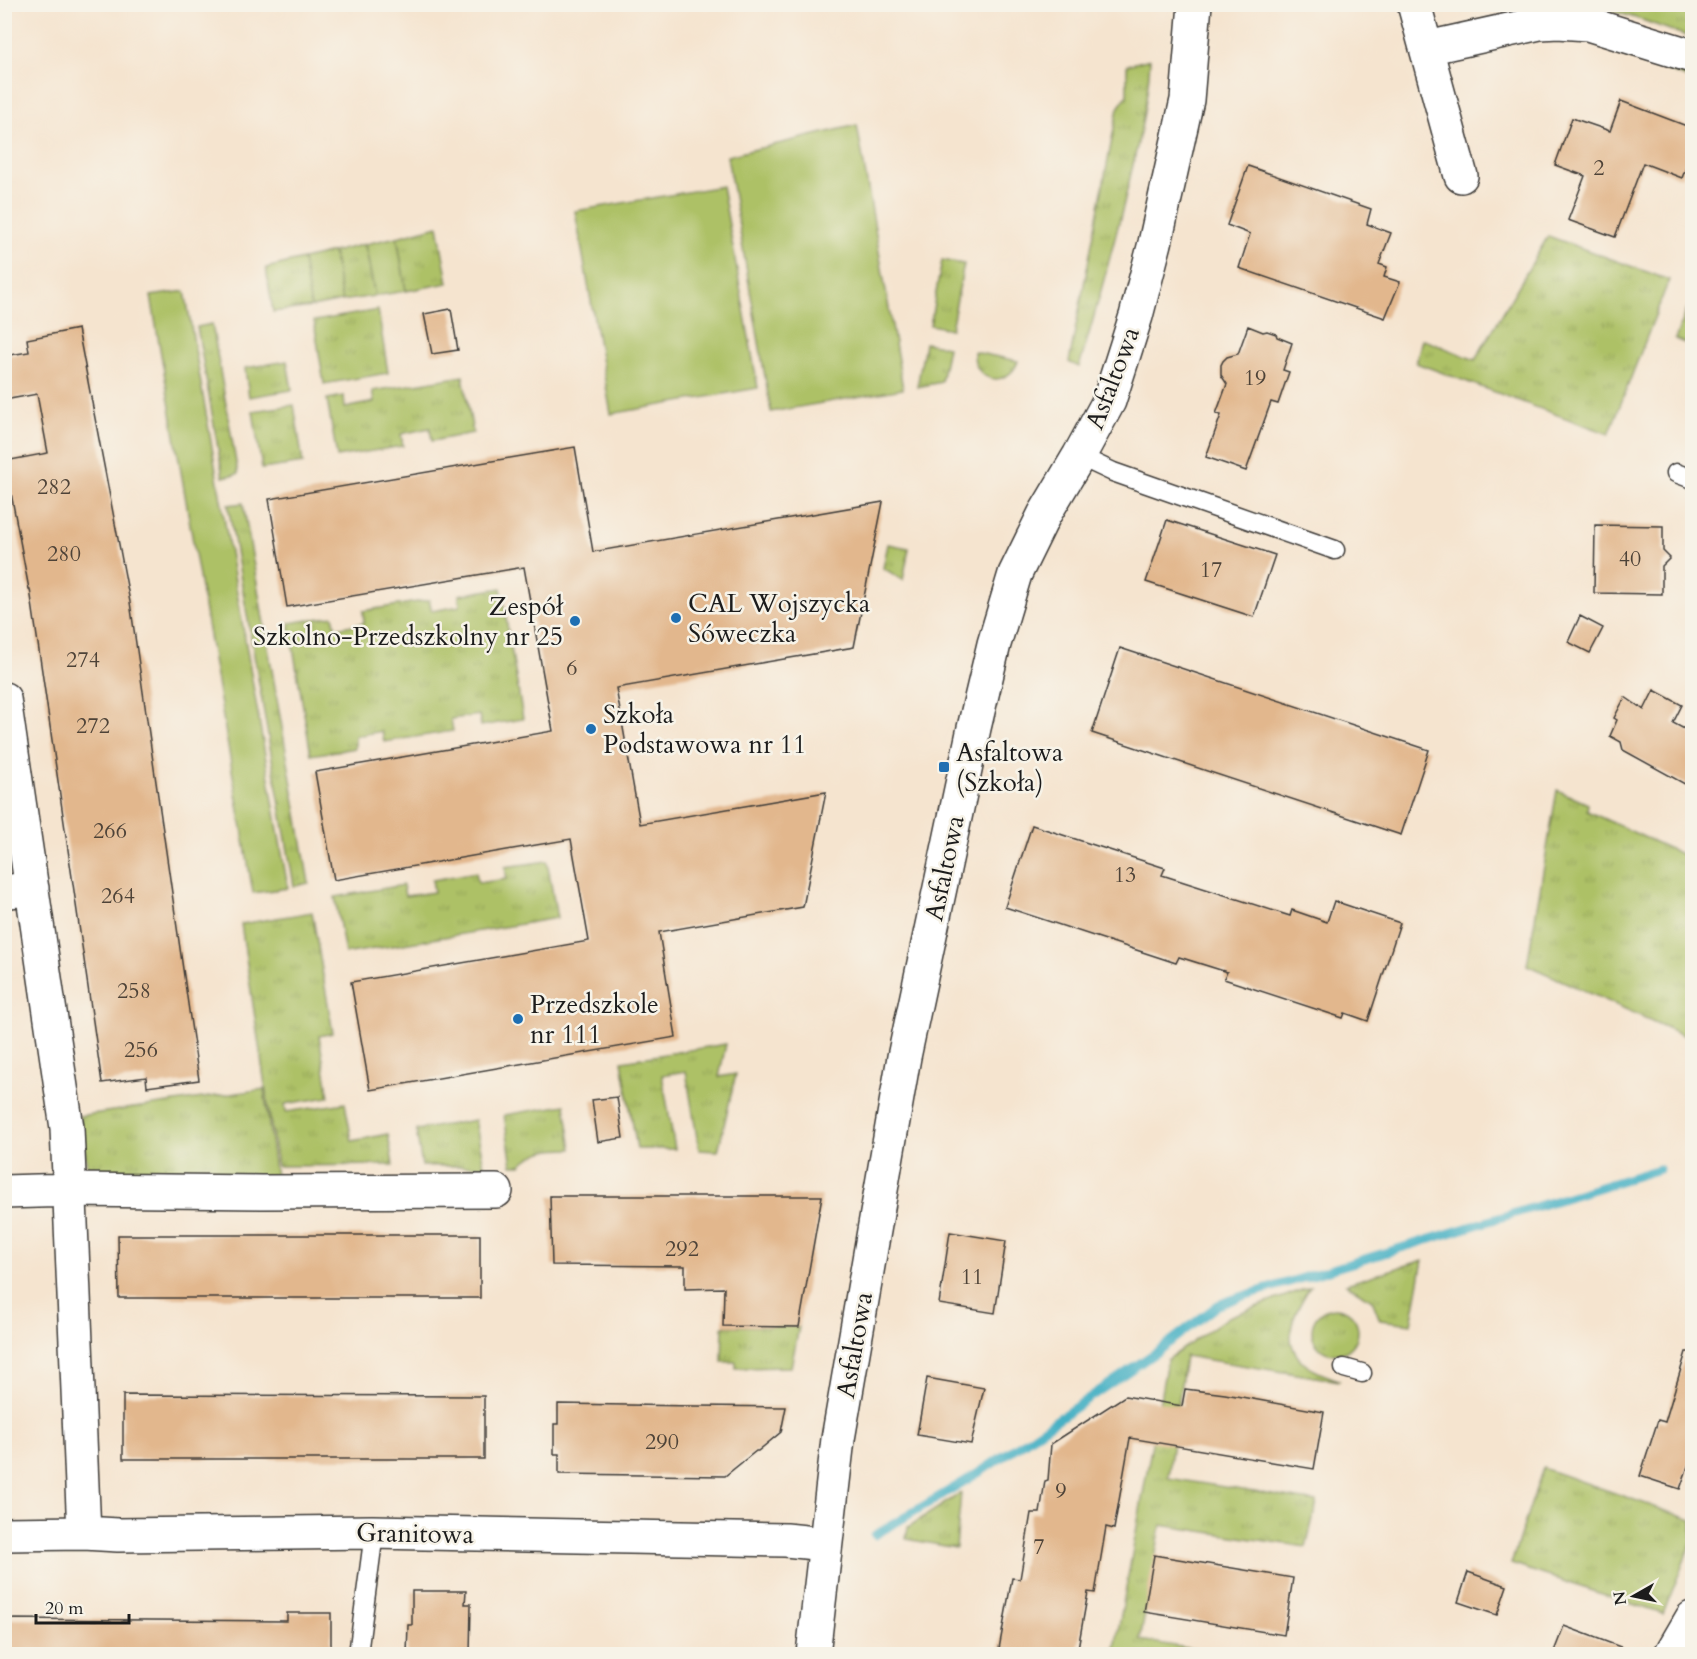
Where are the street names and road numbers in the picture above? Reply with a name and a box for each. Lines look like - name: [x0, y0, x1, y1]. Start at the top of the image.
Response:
- street label: Asfaltowa: [1077, 322, 1148, 435]
- street label: Asfaltowa: [916, 812, 973, 924]
- street label: Asfaltowa: [828, 1289, 881, 1401]
- street label: Granitowa: [356, 1515, 474, 1552]

